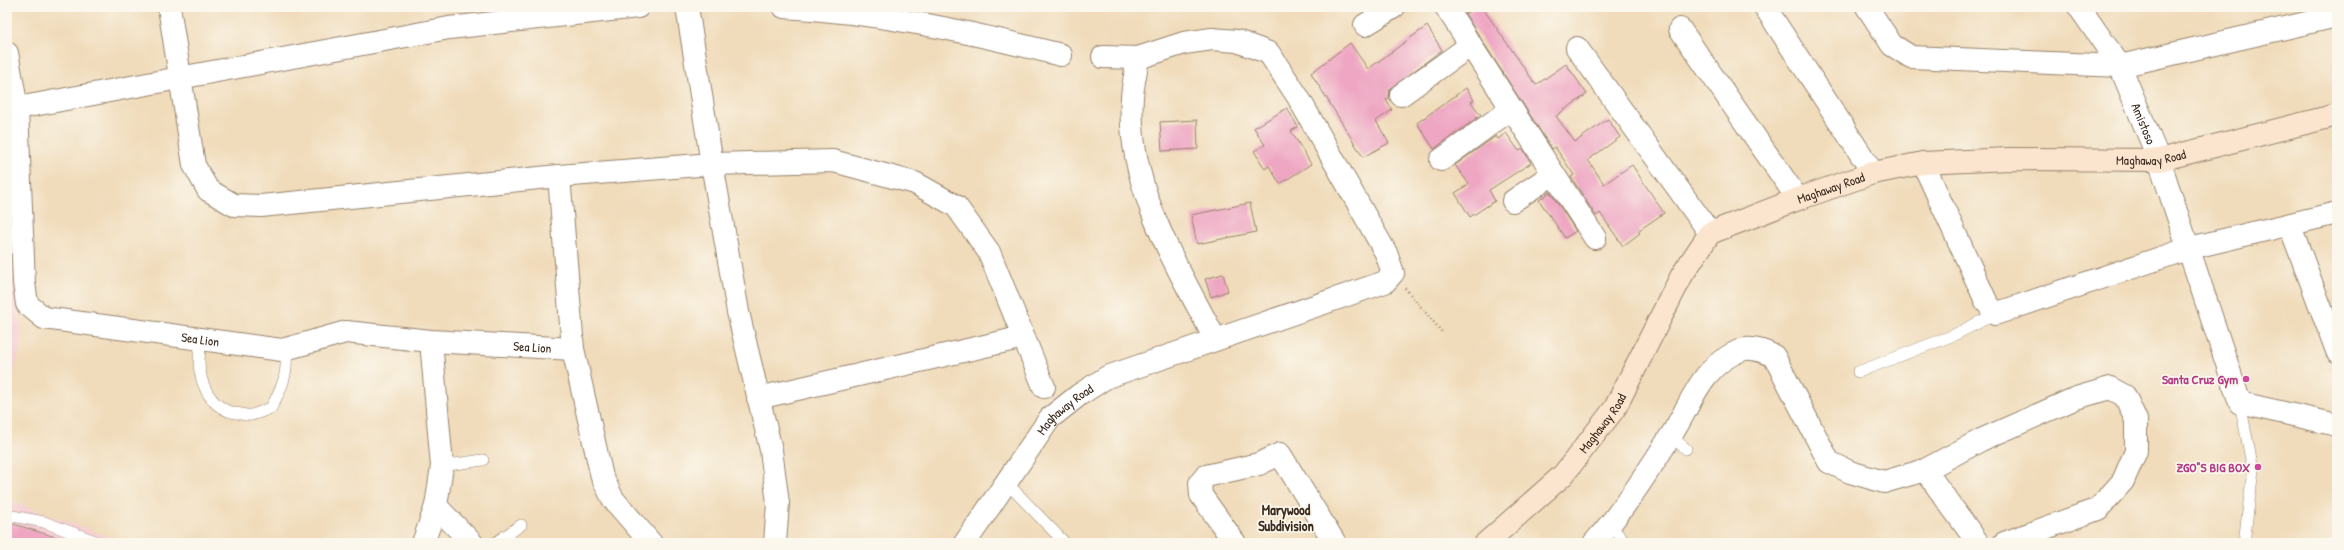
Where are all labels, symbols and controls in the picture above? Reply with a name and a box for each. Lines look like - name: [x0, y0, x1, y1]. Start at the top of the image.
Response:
- street label: Amistoso: [2127, 100, 2160, 147]
- street label: Maghaway Road: [2116, 145, 2188, 169]
- street label: Maghaway Road: [1795, 168, 1867, 208]
- street label: Sea Lion: [180, 328, 221, 350]
- street label: Sea Lion: [513, 337, 552, 357]
- place label: Santa Cruz Gym: [2162, 370, 2238, 389]
- marker: Santa Cruz Gym: [2241, 374, 2251, 384]
- street label: Maghaway Road: [1032, 379, 1096, 438]
- street label: Maghaway Road: [1574, 390, 1630, 457]
- place label: ZGO"S BIG BOX: [2177, 458, 2250, 476]
- marker: ZGO"S BIG BOX: [2253, 462, 2263, 472]
- district label: Marywood Subdivision: [1258, 500, 1314, 535]

